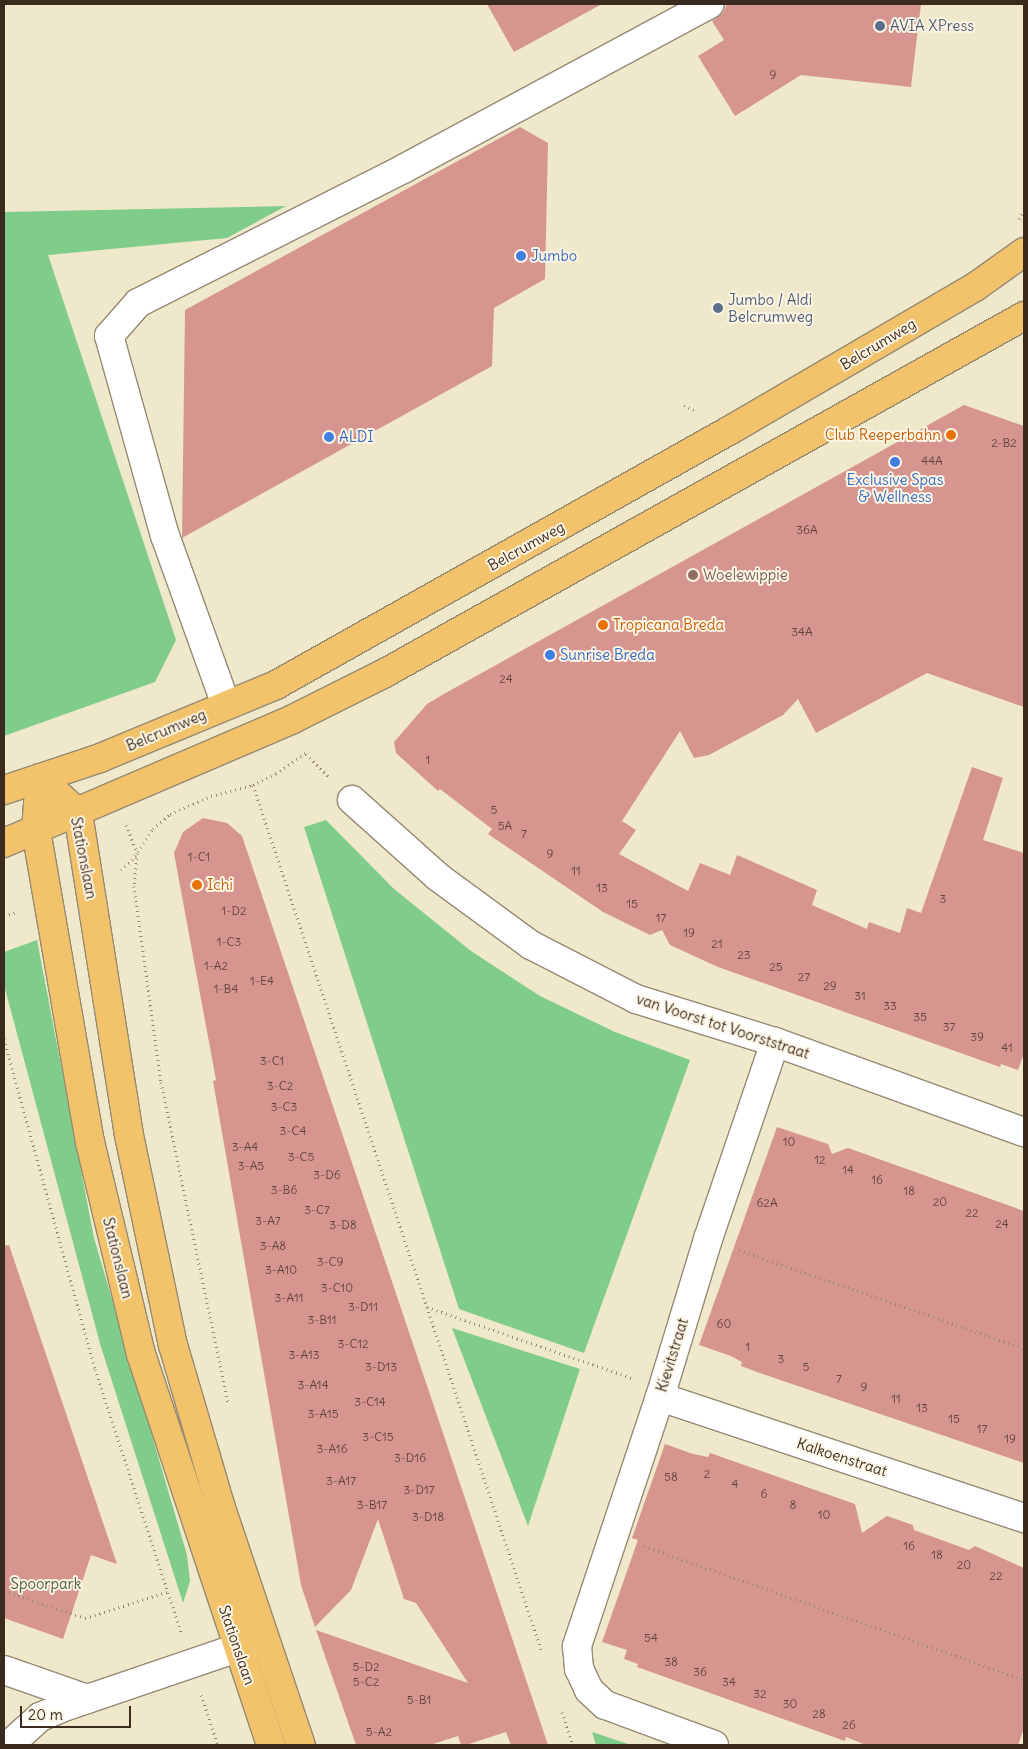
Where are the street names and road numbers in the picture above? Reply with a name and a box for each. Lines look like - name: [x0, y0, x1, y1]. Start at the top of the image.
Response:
- street label: Belcrumweg: [837, 314, 919, 374]
- street label: Belcrumweg: [484, 518, 568, 574]
- street label: Belcrumweg: [123, 705, 209, 755]
- street label: Stationslaan: [67, 815, 101, 901]
- street label: van Voorst tot Voorststraat: [634, 989, 812, 1063]
- street label: Stationslaan: [99, 1215, 137, 1301]
- street label: Kievitstraat: [652, 1316, 692, 1394]
- street label: Kalkoenstraat: [795, 1434, 889, 1480]
- street label: Stationslaan: [215, 1603, 259, 1687]

